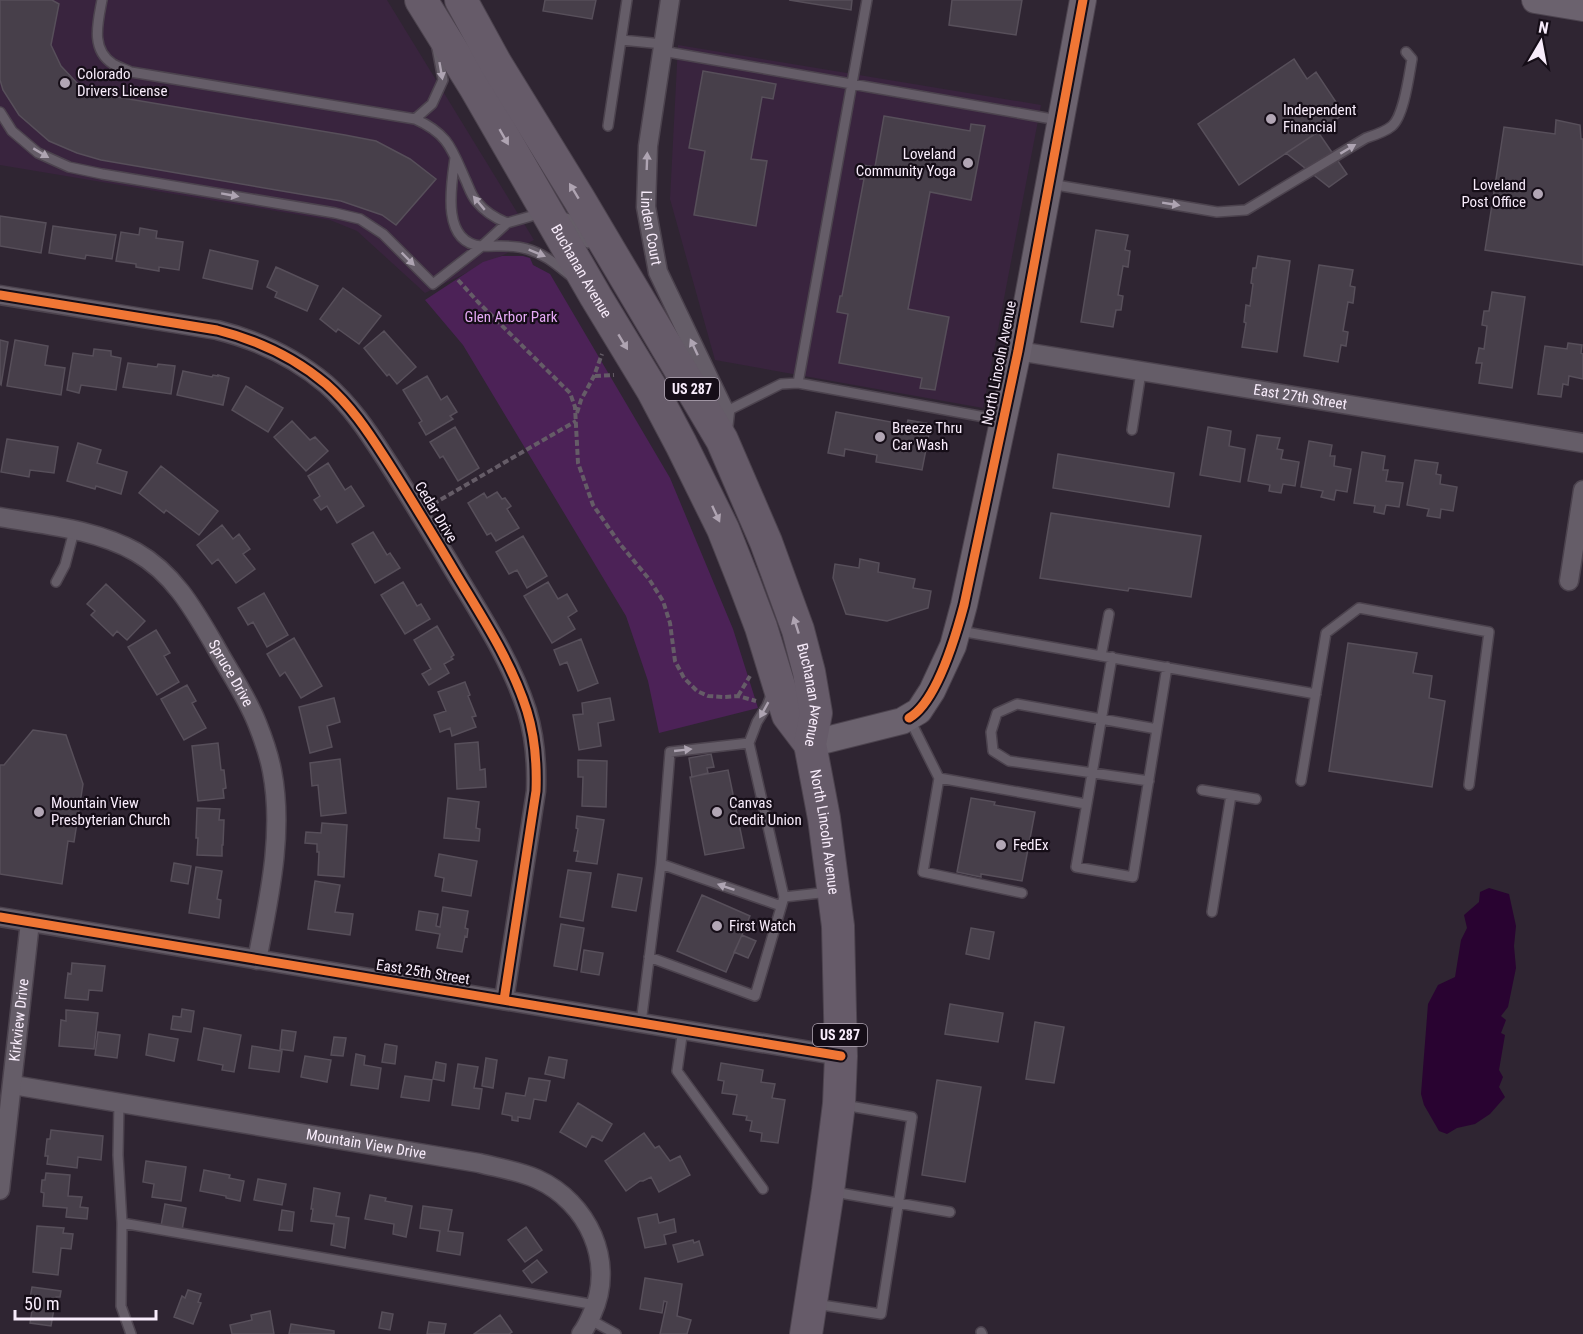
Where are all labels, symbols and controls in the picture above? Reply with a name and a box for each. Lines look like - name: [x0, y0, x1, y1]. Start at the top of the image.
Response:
- north arrow: [1511, 12, 1571, 72]
- text: N: [1537, 18, 1550, 38]
- one-way arrow: [437, 61, 446, 80]
- place label: Colorado Drivers License: [77, 65, 167, 100]
- marker: Colorado Drivers License: [58, 76, 72, 90]
- place label: Independent Financial: [1283, 101, 1356, 136]
- marker: Independent Financial: [1264, 112, 1278, 126]
- one-way arrow: [499, 129, 509, 146]
- one-way arrow: [1340, 143, 1356, 154]
- place label: Loveland Community Yoga: [856, 145, 956, 180]
- one-way arrow: [33, 147, 49, 158]
- one-way arrow: [642, 152, 652, 171]
- marker: Loveland Community Yoga: [961, 156, 975, 170]
- place label: Loveland Post Office: [1461, 176, 1526, 211]
- one-way arrow: [569, 183, 580, 199]
- marker: Loveland Post Office: [1531, 187, 1545, 201]
- street label: Linden Court: [637, 190, 666, 267]
- one-way arrow: [221, 191, 240, 200]
- one-way arrow: [472, 195, 485, 210]
- one-way arrow: [1162, 200, 1181, 209]
- street label: Buchanan Avenue: [547, 221, 616, 321]
- one-way arrow: [529, 248, 547, 258]
- one-way arrow: [401, 251, 415, 266]
- street label: North Lincoln Avenue: [978, 299, 1020, 427]
- park label: Glen Arbor Park: [465, 308, 558, 326]
- one-way arrow: [618, 334, 629, 350]
- one-way arrow: [690, 339, 699, 356]
- road number: US 287: [665, 378, 719, 400]
- street label: East 27th Street: [1252, 380, 1348, 413]
- place label: Breeze Thru Car Wash: [892, 419, 962, 454]
- marker: Breeze Thru Car Wash: [873, 430, 887, 444]
- street label: Cedar Drive: [411, 478, 461, 546]
- one-way arrow: [711, 505, 720, 522]
- one-way arrow: [790, 616, 800, 634]
- street label: Spruce Drive: [204, 637, 257, 710]
- street label: Buchanan Avenue: [793, 641, 825, 748]
- one-way arrow: [759, 702, 769, 719]
- one-way arrow: [673, 745, 692, 755]
- street label: North Lincoln Avenue: [806, 768, 843, 896]
- place label: Mountain View Presbyterian Church: [51, 794, 170, 829]
- place label: Canvas Credit Union: [729, 794, 802, 829]
- marker: Mountain View Presbyterian Church: [32, 805, 46, 819]
- marker: Canvas Credit Union: [710, 805, 724, 819]
- place label: FedEx: [1013, 836, 1049, 854]
- marker: FedEx: [994, 838, 1008, 852]
- one-way arrow: [717, 882, 735, 891]
- place label: First Watch: [729, 917, 796, 935]
- marker: First Watch: [710, 919, 724, 933]
- street label: East 25th Street: [375, 956, 471, 988]
- street label: Kirkview Drive: [5, 978, 33, 1062]
- road number: US 287: [813, 1024, 867, 1046]
- street label: Mountain View Drive: [305, 1125, 427, 1163]
- scale bar: [15, 1283, 156, 1321]
- text: 50 m: [24, 1293, 59, 1314]

